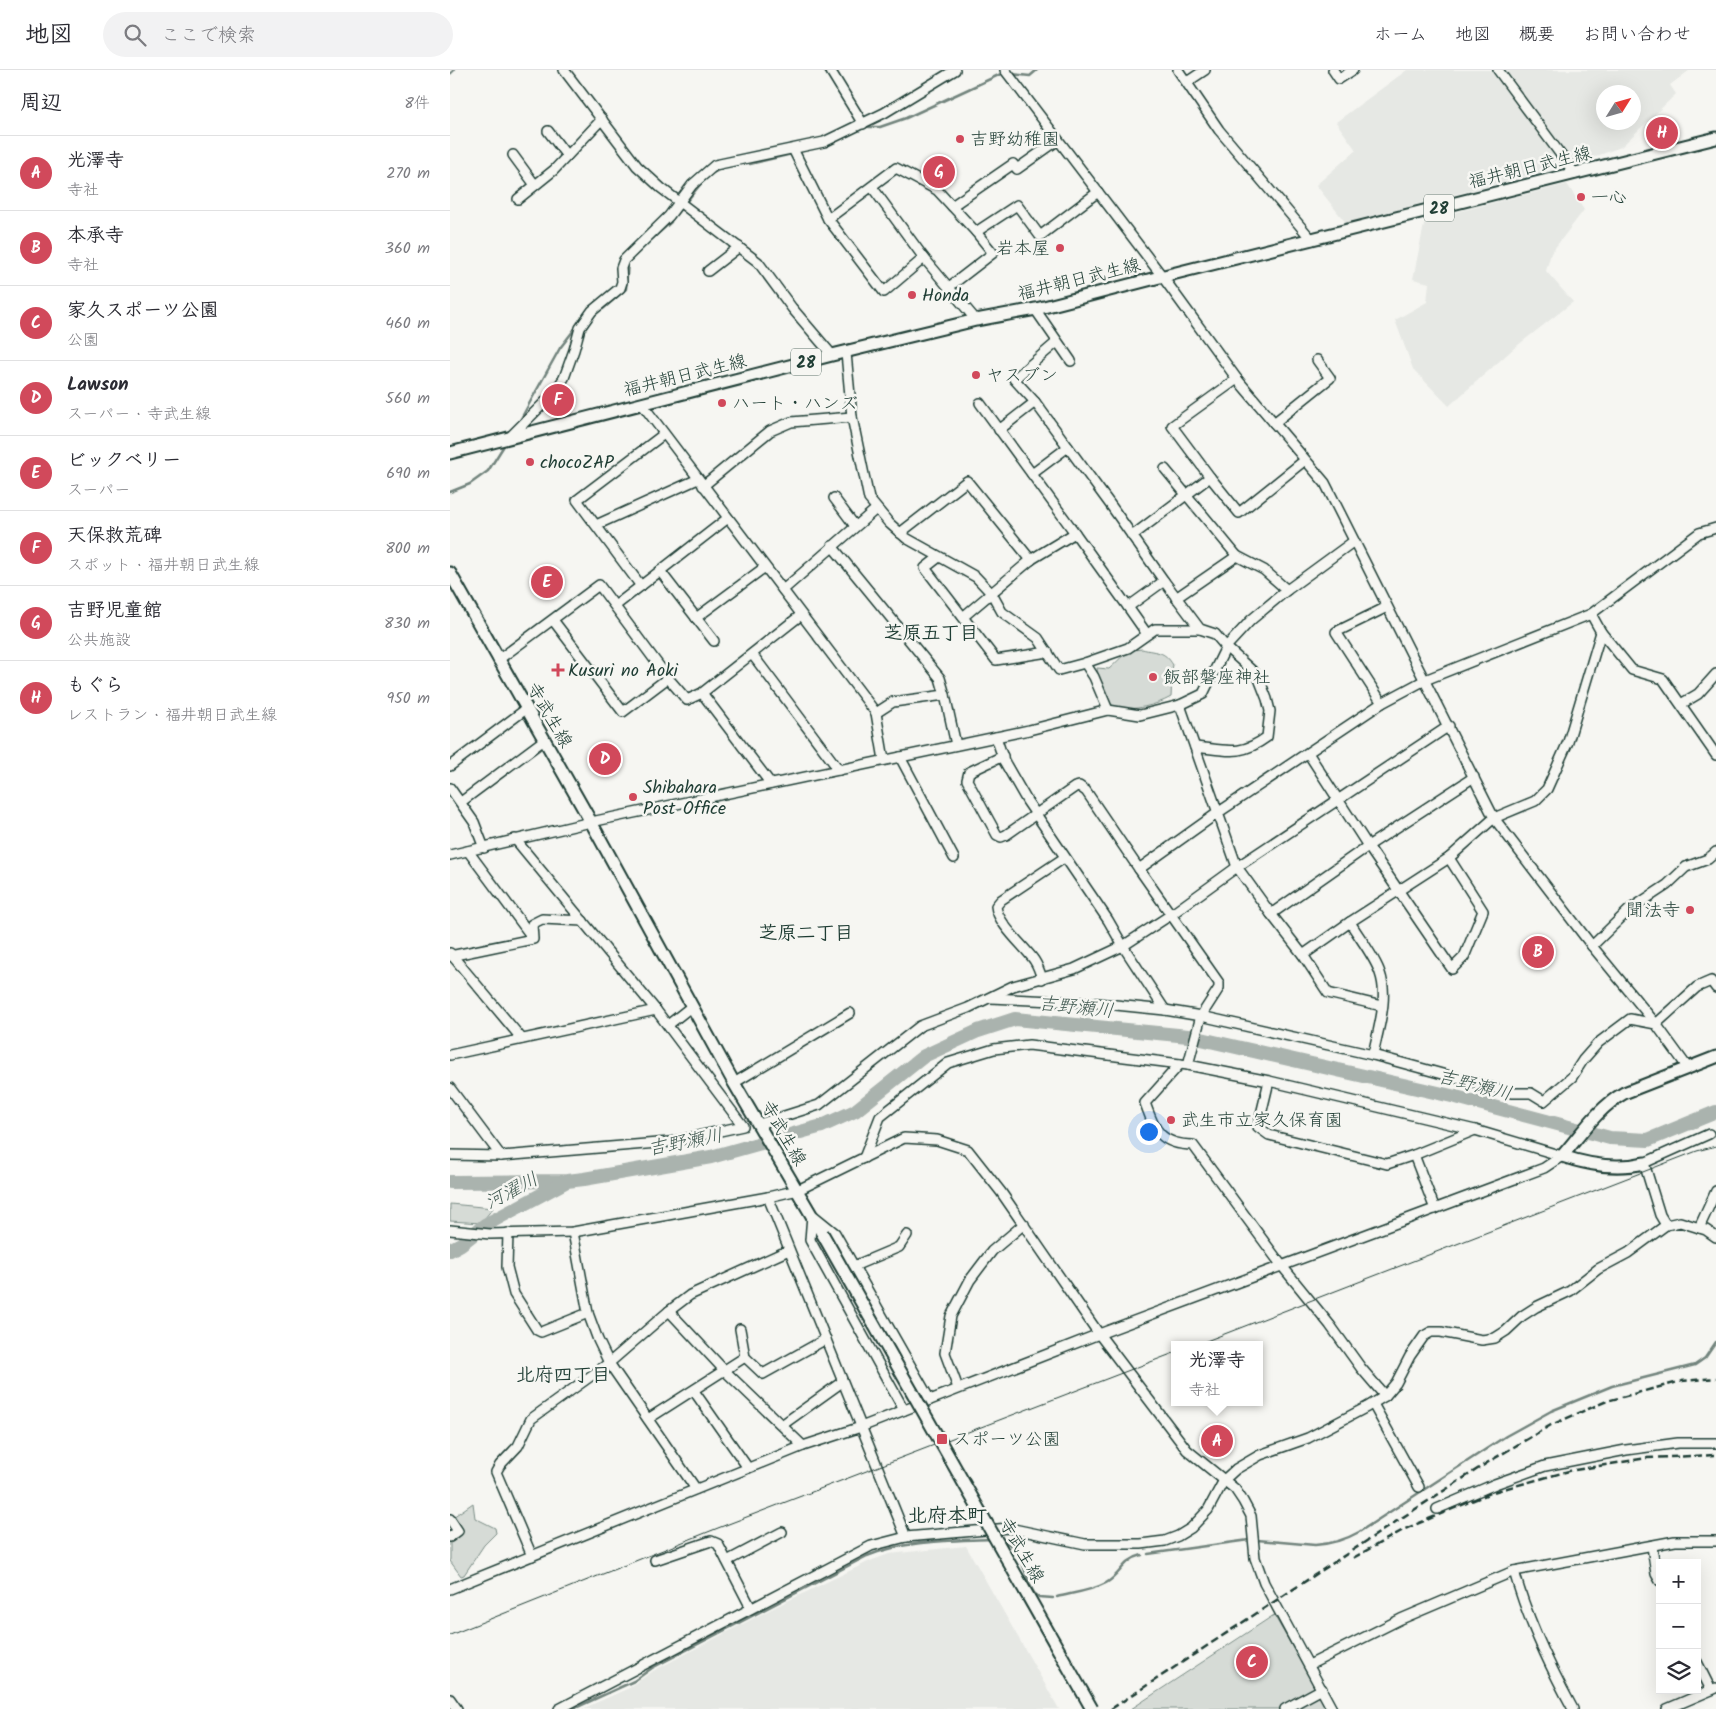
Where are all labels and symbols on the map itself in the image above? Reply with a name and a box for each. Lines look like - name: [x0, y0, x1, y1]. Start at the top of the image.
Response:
- north arrow: [1596, 85, 1641, 130]
- pin: H: [1646, 114, 1678, 152]
- place label: 吉野幼稚園: [970, 126, 1060, 155]
- marker: 吉野幼稚園: [954, 133, 966, 145]
- street label: 福井朝日武生線: [1466, 139, 1595, 198]
- pin: G: [923, 153, 955, 191]
- place label: 一心: [1591, 184, 1627, 213]
- marker: 一心: [1575, 191, 1587, 203]
- road number: 28: [1424, 195, 1454, 222]
- place label: 岩本屋: [996, 235, 1050, 264]
- marker: 岩本屋: [1054, 242, 1066, 254]
- street label: 福井朝日武生線: [1015, 251, 1144, 310]
- place label: Honda: [922, 282, 969, 311]
- marker: Honda: [906, 289, 918, 301]
- street label: 福井朝日武生線: [621, 347, 750, 406]
- road number: 28: [791, 348, 821, 376]
- place label: ヤスブン: [986, 362, 1058, 391]
- marker: ヤスブン: [970, 369, 982, 381]
- pin: F: [542, 381, 574, 419]
- place label: ハート・ハンズ: [732, 390, 858, 419]
- marker: ハート・ハンズ: [716, 397, 728, 409]
- place label: chocoZAP: [540, 449, 615, 478]
- marker: chocoZAP: [524, 456, 536, 468]
- pin: E: [531, 563, 563, 601]
- district label: 芝原五丁目: [883, 619, 979, 649]
- place label: Kusuri no Aoki: [568, 657, 679, 686]
- marker: Kusuri no Aoki: [552, 664, 564, 676]
- place label: 飯部磐座神社: [1163, 664, 1271, 693]
- marker: 飯部磐座神社: [1147, 671, 1159, 683]
- street label: 寺武生線: [518, 677, 579, 754]
- pin: D: [589, 740, 621, 778]
- place label: Shibahara Post Office: [643, 774, 726, 824]
- marker: Shibahara Post Office: [627, 791, 639, 803]
- place label: 聞法寺: [1626, 897, 1680, 926]
- marker: 聞法寺: [1684, 904, 1696, 916]
- district label: 芝原二丁目: [758, 919, 854, 949]
- pin: B: [1522, 933, 1554, 971]
- water label: 吉野瀬川: [1036, 989, 1115, 1027]
- water label: 吉野瀬川: [1434, 1062, 1515, 1110]
- street label: 寺武生線: [752, 1095, 813, 1172]
- place label: 武生市立家久保育園: [1181, 1107, 1343, 1136]
- marker: 武生市立家久保育園: [1165, 1114, 1177, 1126]
- your location: [1136, 1119, 1162, 1145]
- water label: 吉野瀬川: [645, 1121, 726, 1165]
- water label: 河濯川: [480, 1165, 544, 1218]
- district label: 北府四丁目: [515, 1361, 611, 1391]
- pin: A: [1201, 1422, 1233, 1460]
- place label: スポーツ公園: [953, 1426, 1061, 1455]
- marker: スポーツ公園: [935, 1432, 949, 1446]
- district label: 北府本町: [907, 1501, 987, 1533]
- street label: 寺武生線: [990, 1512, 1051, 1589]
- pin: C: [1236, 1643, 1268, 1681]

